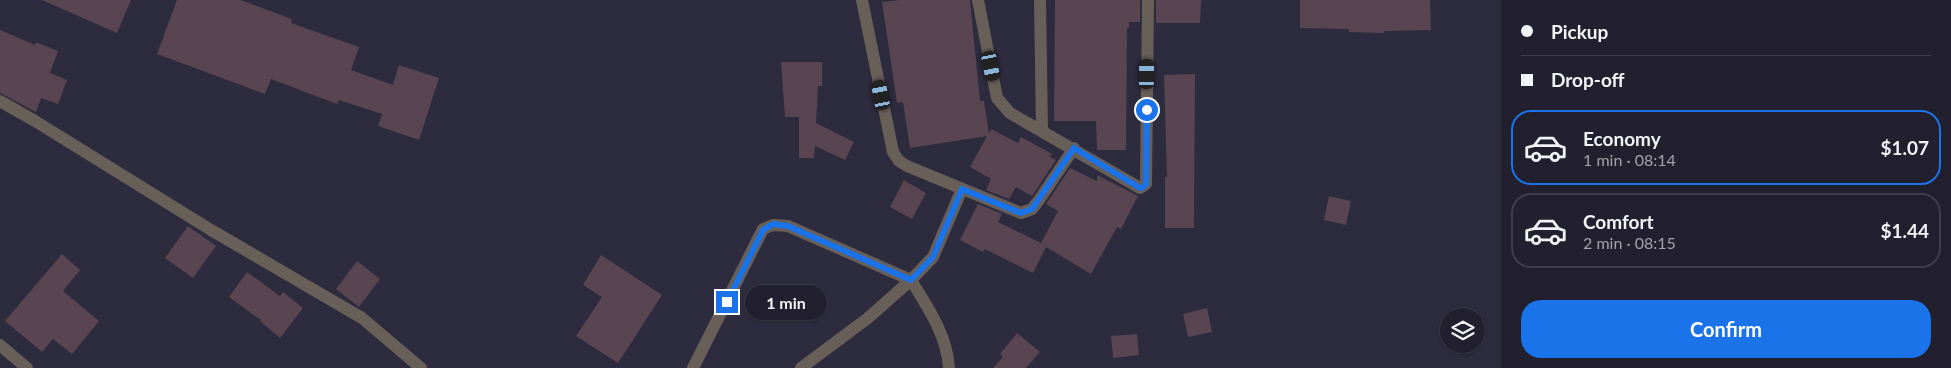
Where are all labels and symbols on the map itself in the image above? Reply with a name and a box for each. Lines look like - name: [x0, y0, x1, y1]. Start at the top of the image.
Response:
- car: [980, 50, 1001, 82]
- car: [1139, 59, 1154, 89]
- car: [870, 79, 891, 111]
- route start: [1136, 99, 1158, 121]
- callout: 1 min: [744, 284, 827, 320]
- route end: [716, 291, 738, 313]

